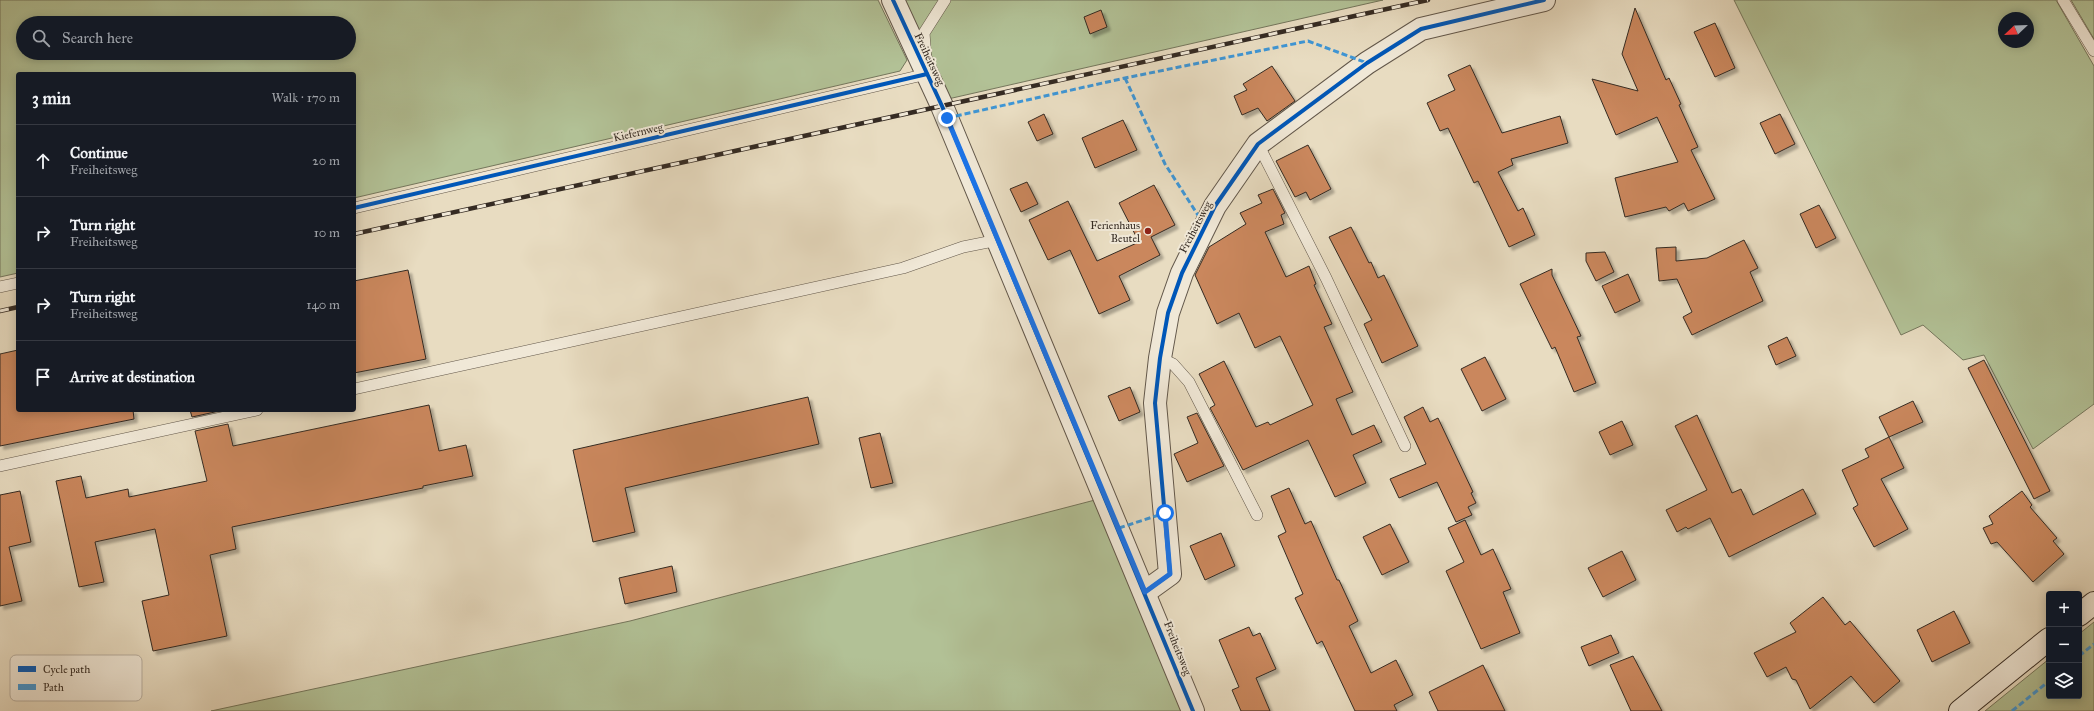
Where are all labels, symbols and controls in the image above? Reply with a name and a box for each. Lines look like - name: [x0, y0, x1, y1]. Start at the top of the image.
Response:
- north arrow: [1998, 12, 2034, 48]
- search box: [16, 16, 356, 60]
- icon: search: [30, 27, 52, 49]
- text: Search here: [62, 29, 133, 47]
- street label: Freiheitsweg: [912, 31, 948, 89]
- text: 3 min: [32, 88, 71, 109]
- text: Walk · 170 m: [271, 90, 340, 106]
- route end: [938, 109, 956, 127]
- street label: Kiefernweg: [612, 120, 665, 144]
- text: Continue: [70, 144, 128, 162]
- icon: ahead: [32, 150, 54, 172]
- text: 20 m: [312, 153, 340, 169]
- text: Freiheitsweg: [70, 162, 137, 178]
- street label: Freiheitsweg: [1176, 198, 1215, 255]
- text: Turn right: [70, 216, 135, 234]
- place label: Ferienhaus Beutel: [1090, 219, 1140, 245]
- icon: right: [32, 222, 54, 244]
- text: 10 m: [314, 225, 340, 241]
- marker: Ferienhaus Beutel: [1143, 226, 1153, 236]
- text: Freiheitsweg: [70, 234, 137, 250]
- text: Turn right: [70, 288, 135, 306]
- icon: right: [32, 294, 54, 316]
- text: 140 m: [306, 297, 340, 313]
- text: Freiheitsweg: [70, 306, 137, 322]
- icon: arrive: [32, 366, 54, 388]
- text: Arrive at destination: [70, 368, 195, 386]
- route start: [1156, 504, 1174, 522]
- map controls: [2046, 591, 2082, 699]
- button: +: [2046, 591, 2082, 627]
- street label: Freiheitsweg: [1161, 619, 1195, 678]
- button: −: [2046, 627, 2082, 663]
- legend: [10, 655, 142, 701]
- text: Cycle path: [43, 663, 90, 676]
- button: layers: [2046, 663, 2082, 699]
- text: Path: [43, 681, 64, 694]

